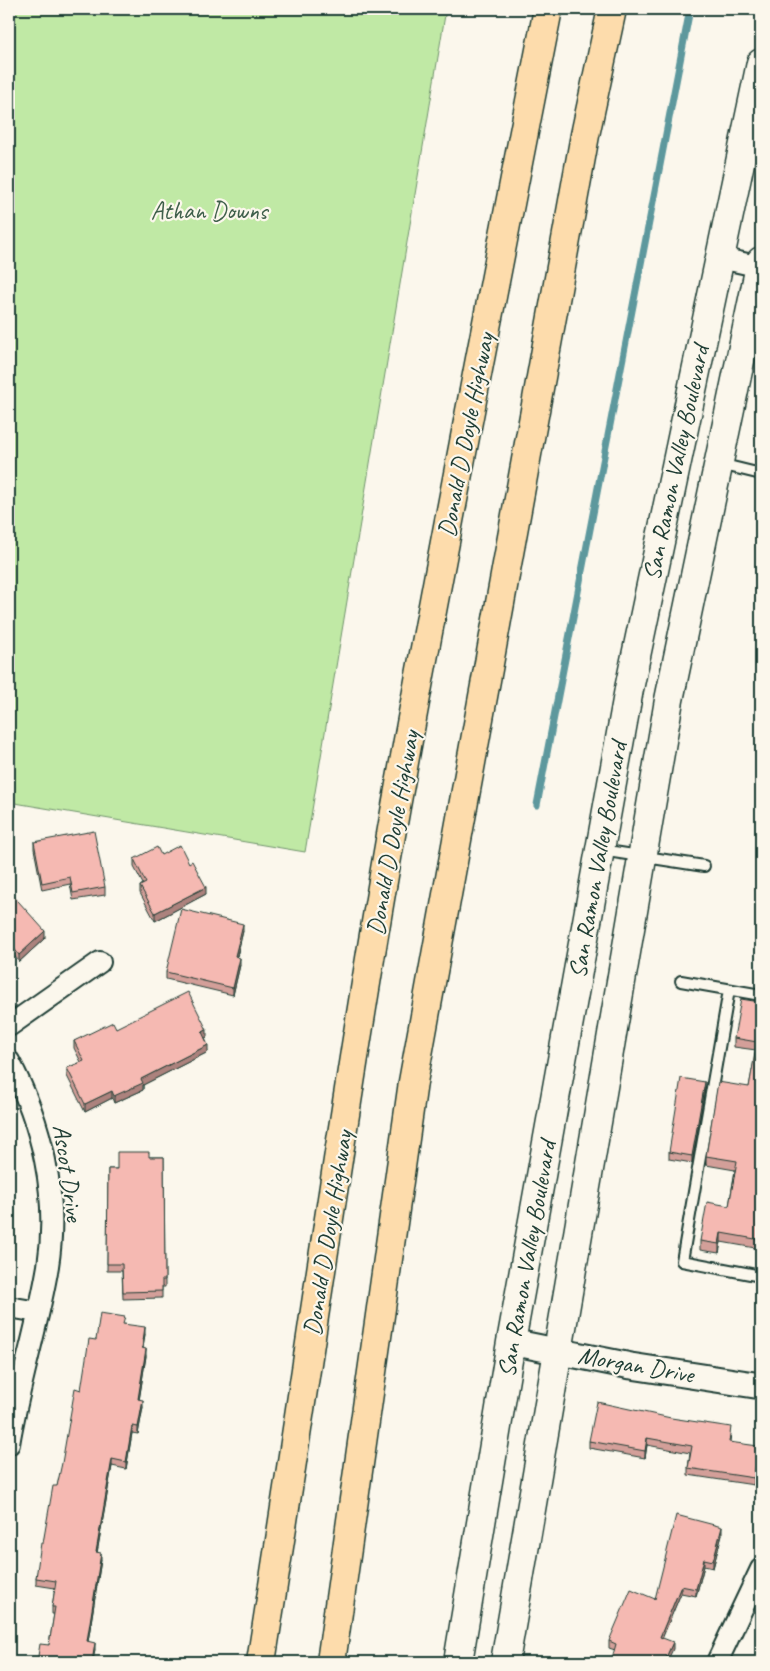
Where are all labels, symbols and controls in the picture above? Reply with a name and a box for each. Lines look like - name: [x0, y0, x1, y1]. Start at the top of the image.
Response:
- park label: Athan Downs: [151, 195, 270, 227]
- street label: Donald D Doyle Highway: [431, 328, 502, 540]
- street label: San Ramon Valley Boulevard: [635, 339, 717, 583]
- street label: Donald D Doyle Highway: [359, 726, 427, 938]
- street label: San Ramon Valley Boulevard: [561, 735, 635, 981]
- street label: Ascot Drive: [45, 1122, 91, 1225]
- street label: Donald D Doyle Highway: [296, 1126, 360, 1338]
- street label: San Ramon Valley Boulevard: [490, 1134, 564, 1380]
- street label: Morgan Drive: [576, 1339, 698, 1391]

